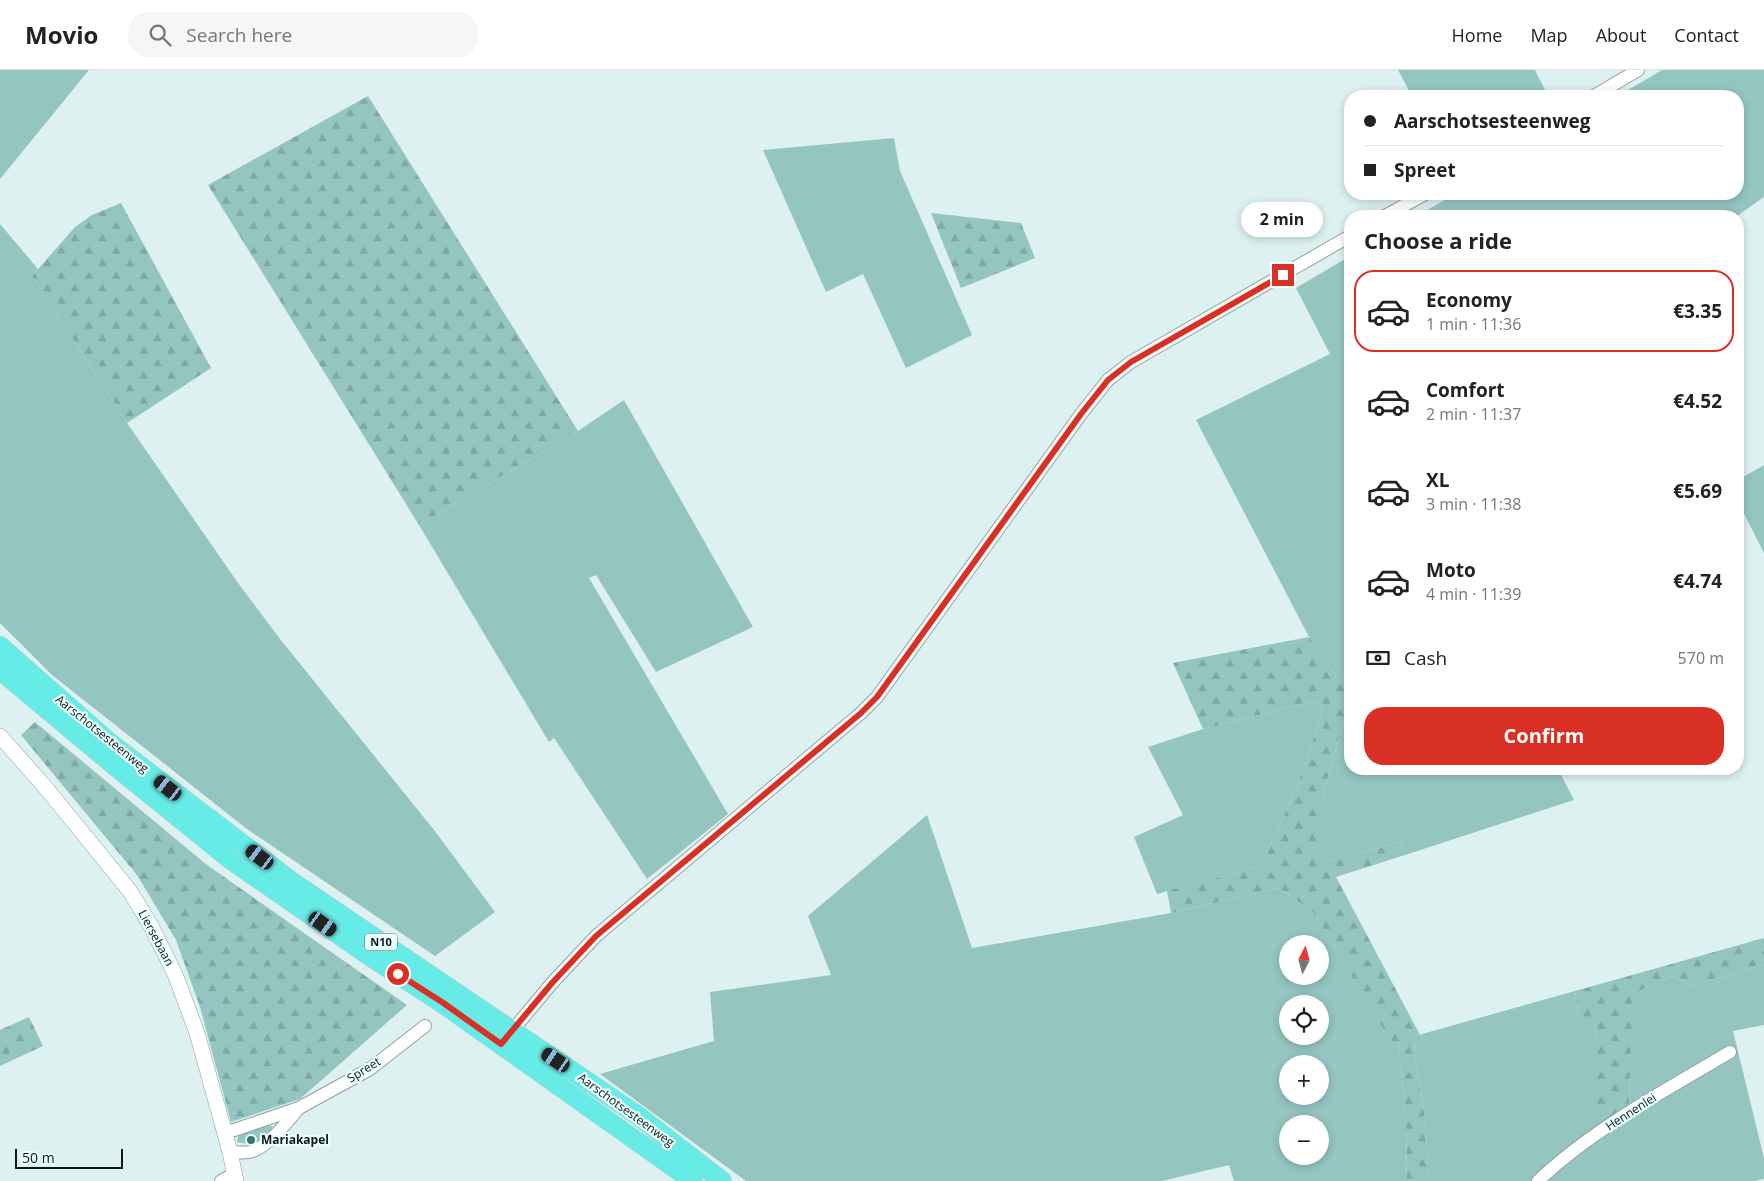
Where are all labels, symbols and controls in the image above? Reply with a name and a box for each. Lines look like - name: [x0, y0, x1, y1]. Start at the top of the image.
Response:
- search box: [128, 12, 478, 57]
- text: Movio: [25, 18, 98, 51]
- icon: search: [146, 21, 174, 49]
- text: Search here: [186, 22, 292, 48]
- text: Home: [1452, 23, 1502, 47]
- text: Map: [1530, 23, 1568, 47]
- text: About: [1596, 23, 1646, 47]
- text: Contact: [1674, 23, 1739, 47]
- text: Aarschotsesteenweg: [1394, 108, 1590, 134]
- text: Spreet: [1394, 157, 1456, 183]
- callout: 2 min: [1242, 202, 1324, 238]
- text: 2 min: [1260, 208, 1304, 230]
- text: Choose a ride: [1364, 225, 1512, 255]
- route end: [1272, 264, 1294, 286]
- text: Economy: [1426, 287, 1512, 313]
- icon: car: [1366, 289, 1411, 334]
- text: €3.35: [1673, 298, 1722, 324]
- text: 1 min · 11:36: [1426, 313, 1521, 335]
- text: Comfort: [1426, 377, 1505, 403]
- icon: car: [1366, 379, 1411, 424]
- text: €4.52: [1673, 388, 1722, 414]
- text: 2 min · 11:37: [1426, 403, 1521, 425]
- text: XL: [1426, 467, 1449, 493]
- icon: car: [1366, 469, 1411, 514]
- text: €5.69: [1673, 478, 1722, 504]
- text: 3 min · 11:38: [1426, 493, 1521, 515]
- text: Moto: [1426, 557, 1476, 583]
- icon: car: [1366, 559, 1411, 604]
- text: €4.74: [1673, 568, 1722, 594]
- text: 4 min · 11:39: [1426, 583, 1521, 605]
- icon: cash: [1364, 644, 1392, 672]
- text: Cash: [1404, 645, 1447, 671]
- text: 570 m: [1678, 647, 1724, 669]
- street label: Aarschotsesteenweg: [52, 691, 153, 777]
- button: Confirm: [1364, 707, 1724, 765]
- car: [151, 773, 184, 803]
- car: [243, 842, 276, 872]
- street label: Liersebaan: [135, 907, 178, 969]
- car: [306, 909, 339, 939]
- road number: N10: [365, 934, 397, 950]
- north arrow: [1279, 935, 1329, 985]
- map controls: [1279, 935, 1329, 1165]
- route start: [387, 963, 409, 985]
- button: locate: [1279, 995, 1329, 1045]
- car: [539, 1045, 572, 1075]
- street label: Spreet: [344, 1053, 384, 1086]
- button: +: [1279, 1055, 1329, 1105]
- street label: Aarschotsesteenweg: [575, 1069, 678, 1151]
- street label: Hennenlei: [1602, 1089, 1659, 1134]
- button: −: [1279, 1115, 1329, 1165]
- place label: Mariakapel: [261, 1131, 329, 1148]
- marker: Mariakapel: [245, 1134, 257, 1146]
- scale bar: [15, 1146, 122, 1169]
- text: 50 m: [22, 1148, 55, 1167]

